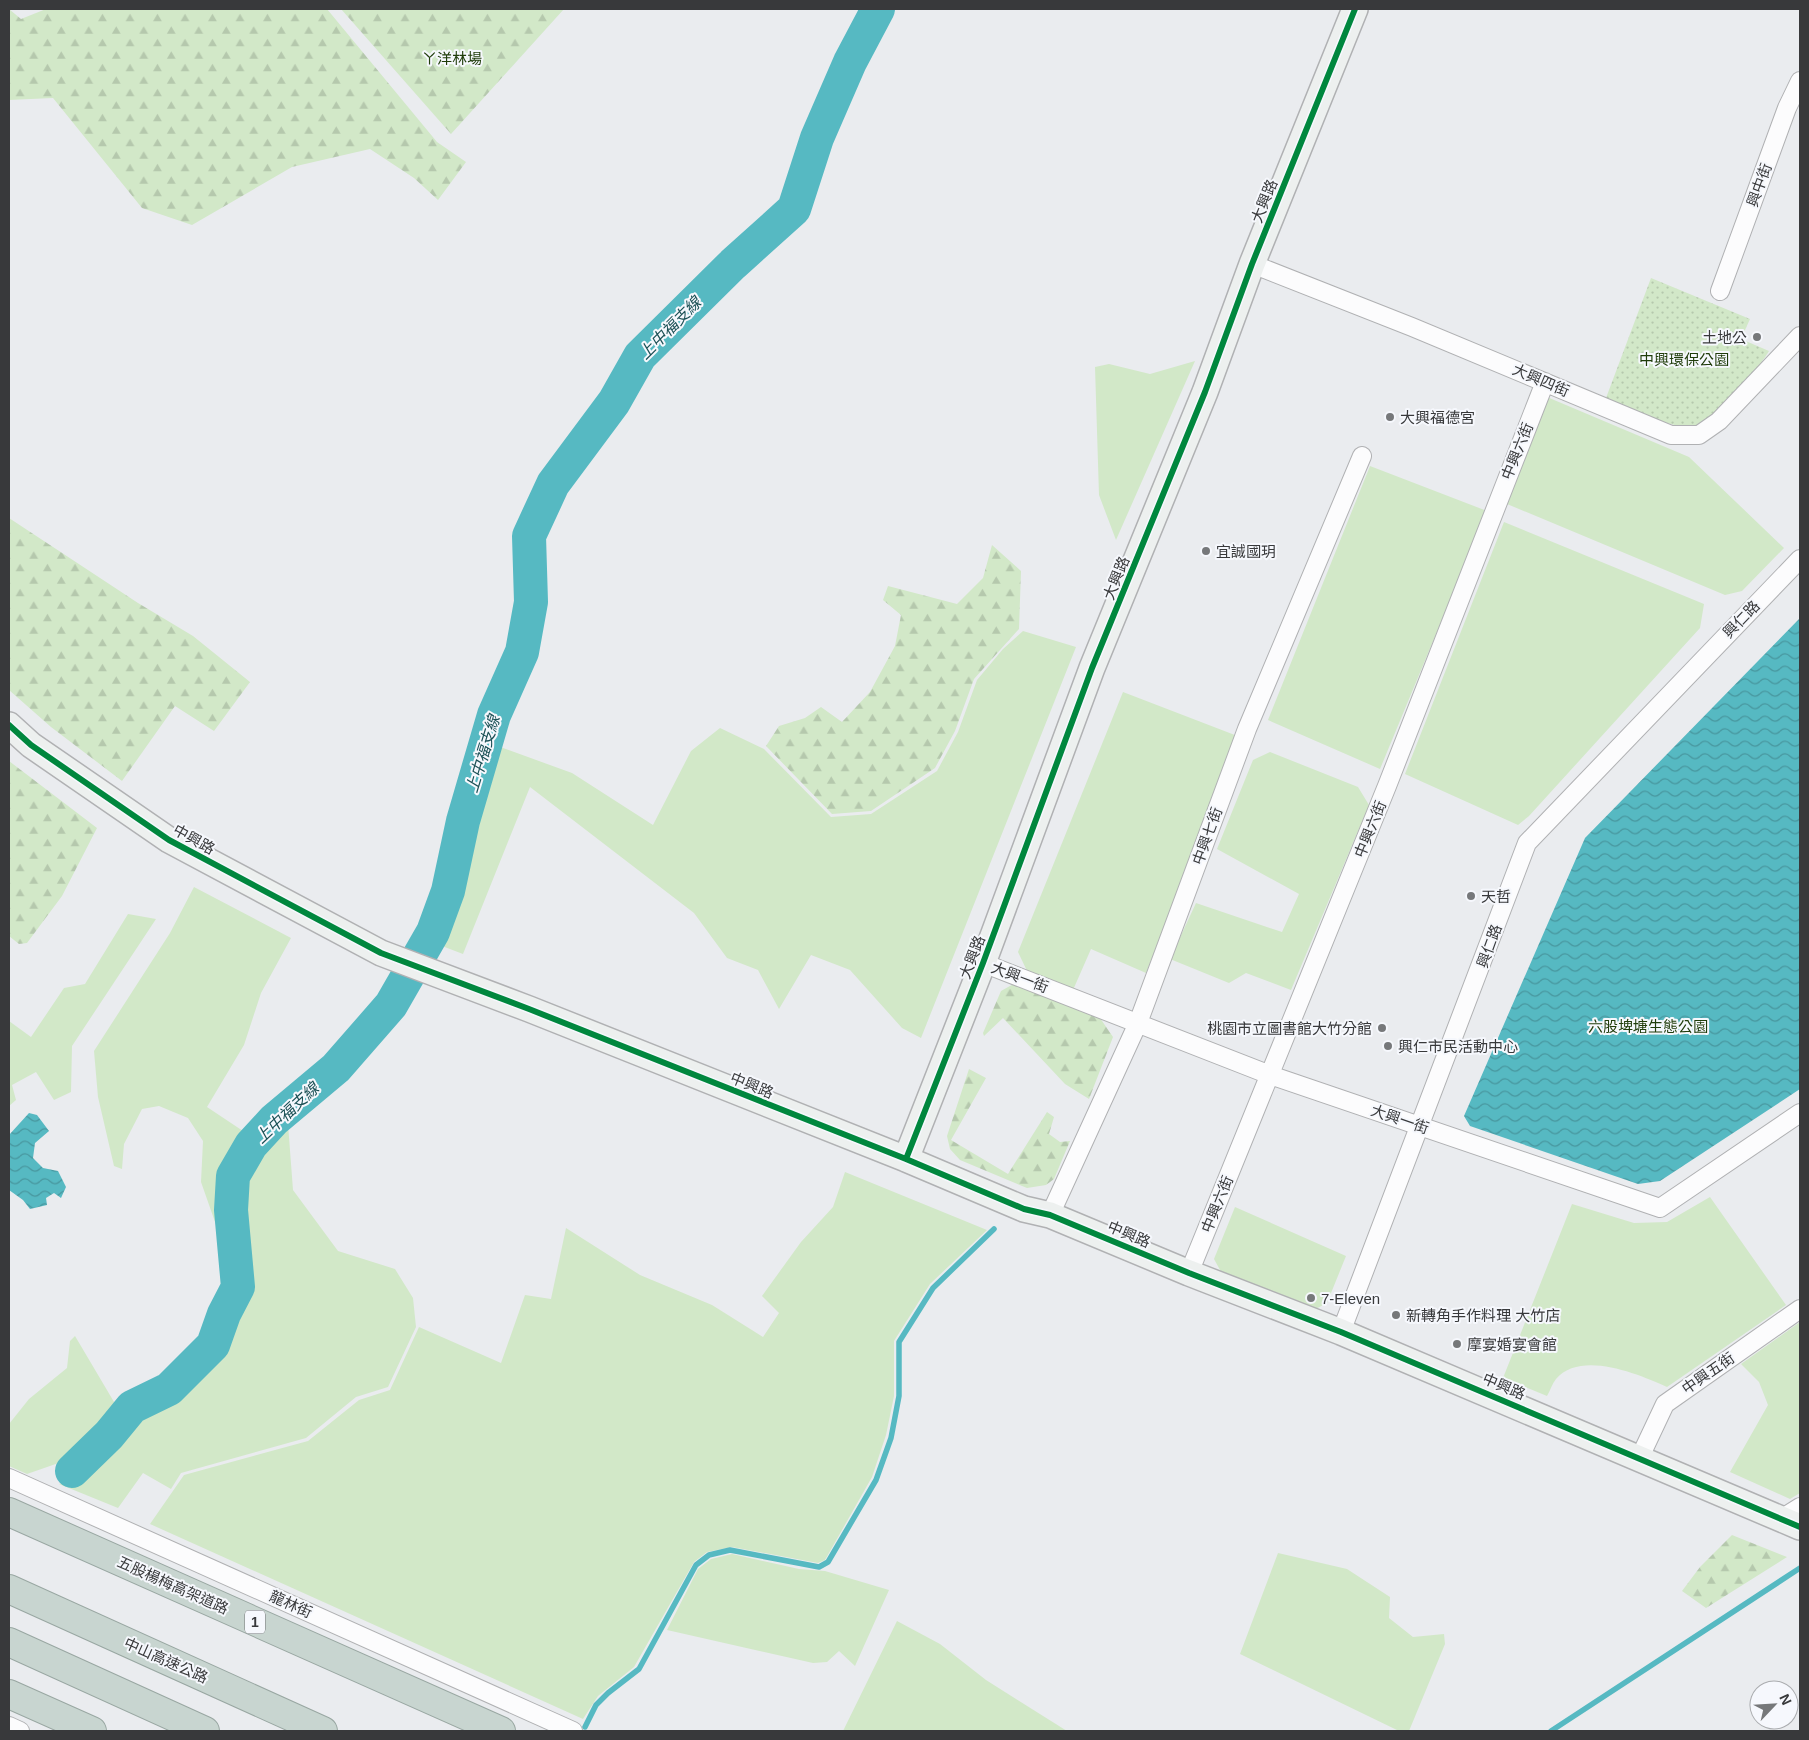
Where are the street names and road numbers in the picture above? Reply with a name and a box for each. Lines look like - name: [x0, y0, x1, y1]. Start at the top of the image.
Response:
- street label: 興中街: [1743, 161, 1775, 209]
- street label: 大興路: [1248, 177, 1280, 225]
- street label: 大興四街: [1510, 360, 1572, 400]
- street label: 中興六街: [1498, 420, 1536, 482]
- street label: 大興路: [1100, 554, 1132, 602]
- street label: 興仁路: [1719, 597, 1763, 641]
- street label: 中興六街: [1351, 798, 1389, 860]
- street label: 中興七街: [1189, 805, 1225, 867]
- street label: 中興路: [170, 821, 218, 857]
- street label: 興仁路: [1473, 922, 1505, 970]
- street label: 大興路: [956, 933, 988, 981]
- street label: 大興一街: [989, 958, 1051, 996]
- street label: 中興路: [728, 1069, 776, 1101]
- street label: 大興一街: [1369, 1101, 1431, 1137]
- street label: 中興六街: [1198, 1173, 1236, 1235]
- street label: 中興路: [1105, 1217, 1153, 1251]
- street label: 中興五街: [1679, 1349, 1737, 1397]
- street label: 中興路: [1480, 1369, 1528, 1403]
- street label: 五股楊梅高架道路: [115, 1553, 231, 1617]
- street label: 龍林街: [267, 1587, 315, 1621]
- road number: 1: [245, 1610, 265, 1634]
- street label: 中山高速公路: [121, 1634, 211, 1686]

